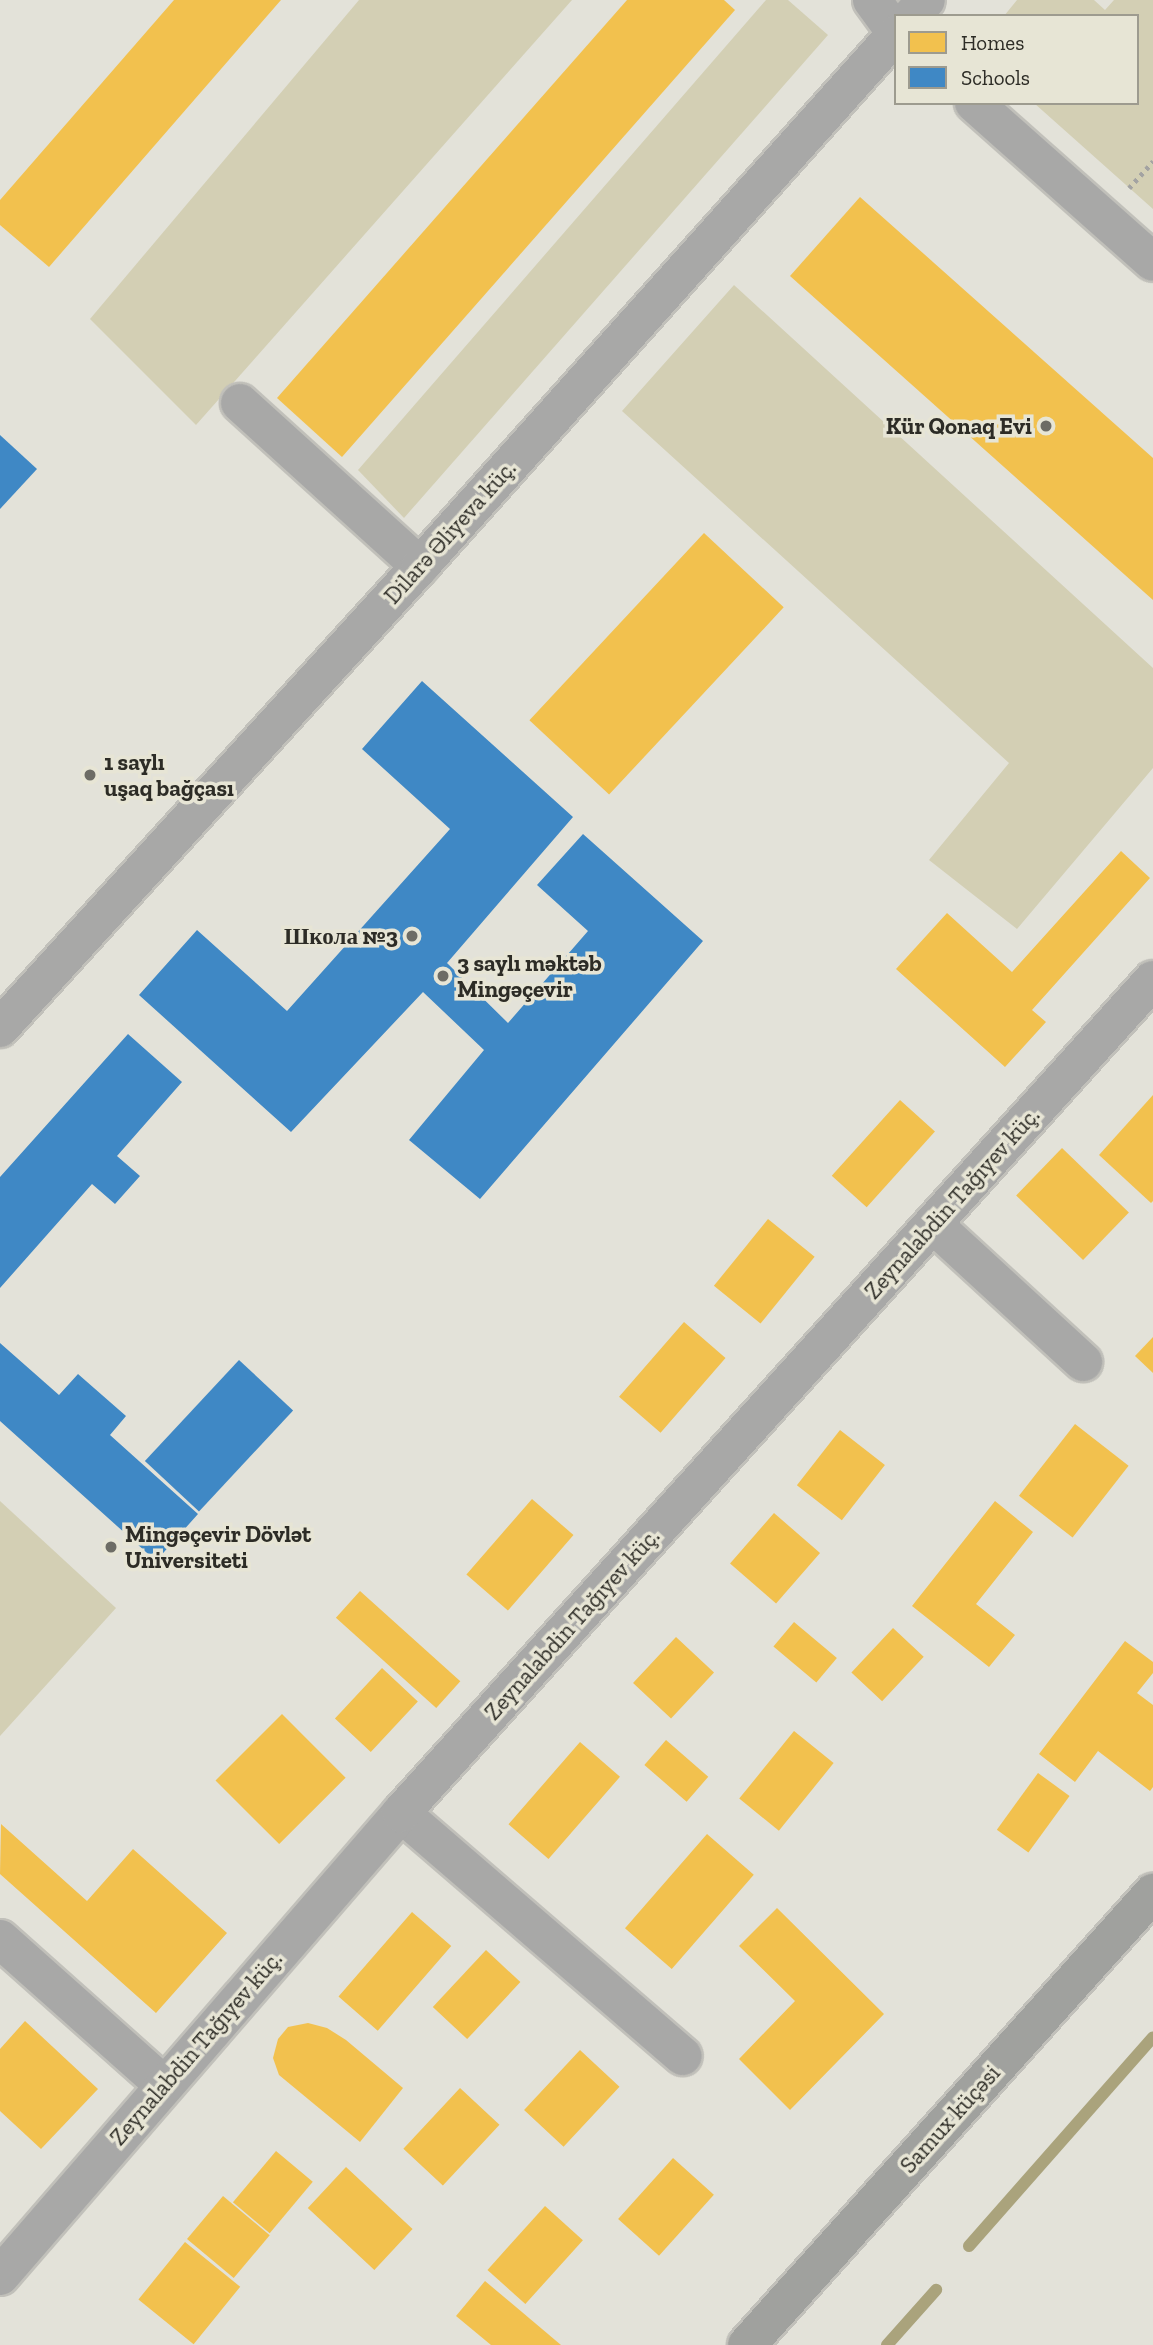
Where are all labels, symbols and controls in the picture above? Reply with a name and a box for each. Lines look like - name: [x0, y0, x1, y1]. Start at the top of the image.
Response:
- legend: [894, 14, 1139, 105]
- text: Homes: [961, 30, 1024, 55]
- text: Schools: [961, 65, 1030, 90]
- place label: Kür Qonaq Evi: [885, 412, 1032, 440]
- marker: Kür Qonaq Evi: [1038, 418, 1054, 434]
- street label: Dilarə Əliyeva küç.: [378, 455, 522, 609]
- place label: 1 saylı uşaq bağçası: [104, 748, 234, 802]
- marker: 1 saylı uşaq bağçası: [82, 767, 98, 783]
- place label: Школа №3: [284, 922, 398, 950]
- marker: Школа №3: [404, 928, 420, 944]
- place label: 3 saylı məktəb Mingəçevir: [457, 949, 602, 1003]
- marker: 3 saylı məktəb Mingəçevir: [435, 968, 451, 984]
- street label: Zeynalabdin Tağıyev küç.: [858, 1101, 1046, 1305]
- place label: Mingəçevir Dövlət Universiteti: [125, 1520, 312, 1574]
- street label: Zeynalabdin Tağıyev küç.: [478, 1522, 666, 1726]
- marker: Mingəçevir Dövlət Universiteti: [103, 1539, 119, 1555]
- street label: Zeynalabdin Tağıyev küç.: [104, 1945, 288, 2151]
- street label: Samux küçəsi: [894, 2059, 1006, 2179]

